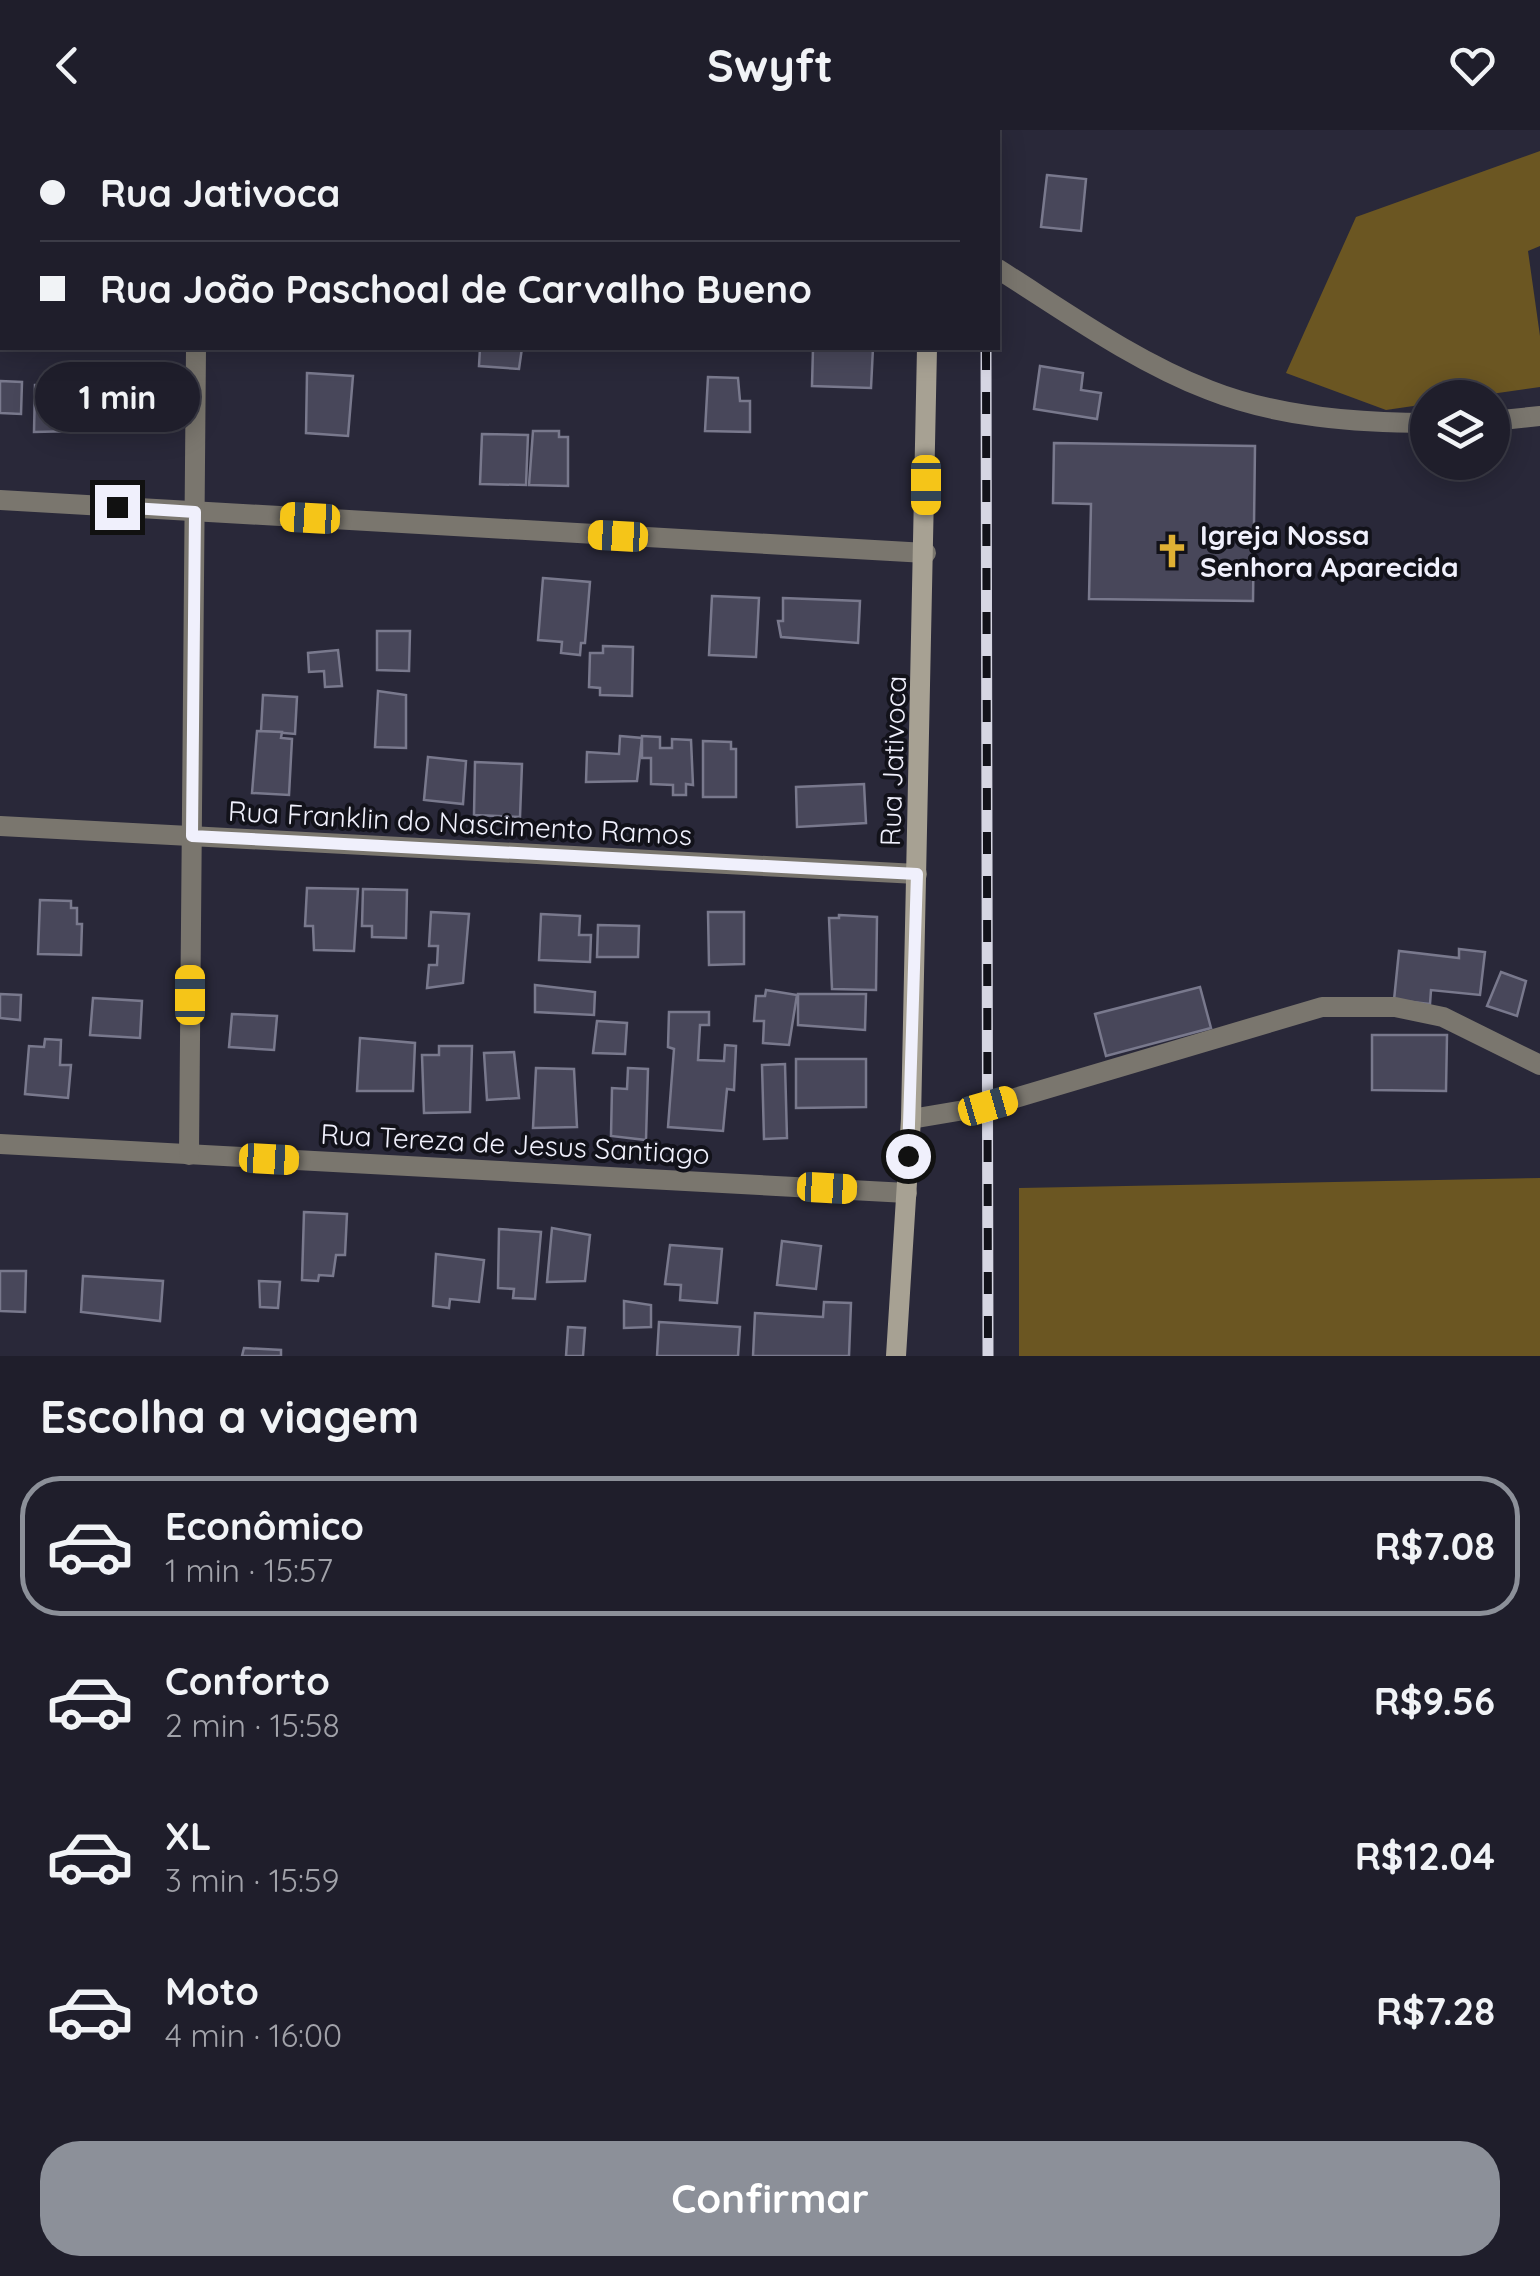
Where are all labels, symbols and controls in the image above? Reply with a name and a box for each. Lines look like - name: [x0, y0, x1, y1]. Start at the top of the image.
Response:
- text: Swyft: [707, 37, 833, 93]
- icon: back: [40, 38, 95, 93]
- icon: heart: [1445, 38, 1500, 93]
- text: Rua Jativoca: [100, 169, 340, 217]
- text: Rua João Paschoal de Carvalho Bueno: [100, 265, 812, 313]
- callout: 1 min: [34, 362, 200, 432]
- text: 1 min: [79, 377, 156, 417]
- map controls: [1410, 380, 1510, 480]
- button: layers: [1410, 380, 1510, 480]
- car: [911, 455, 941, 515]
- route end: [95, 485, 140, 530]
- car: [279, 501, 341, 535]
- place label: Igreja Nossa Senhora Aparecida: [1200, 517, 1459, 584]
- car: [587, 519, 649, 553]
- church icon: Igreja Nossa Senhora Aparecida: [1153, 532, 1191, 570]
- street label: Rua Jativoca: [872, 675, 913, 847]
- street label: Rua Franklin do Nascimento Ramos: [227, 793, 693, 852]
- car: [175, 965, 205, 1025]
- car: [955, 1083, 1021, 1129]
- street label: Rua Tereza de Jesus Santiago: [320, 1116, 711, 1171]
- route start: [886, 1134, 931, 1179]
- car: [238, 1142, 300, 1176]
- car: [796, 1171, 858, 1205]
- text: Escolha a viagem: [40, 1388, 419, 1444]
- icon: car: [45, 1501, 135, 1591]
- text: Econômico: [165, 1502, 364, 1550]
- text: R$7.08: [1374, 1522, 1495, 1570]
- text: 1 min · 15:57: [165, 1550, 333, 1590]
- icon: car: [45, 1656, 135, 1746]
- text: Conforto: [165, 1657, 330, 1705]
- text: R$9.56: [1374, 1677, 1495, 1725]
- text: 2 min · 15:58: [165, 1705, 340, 1745]
- icon: car: [45, 1811, 135, 1901]
- text: XL: [165, 1812, 211, 1860]
- text: R$12.04: [1355, 1832, 1495, 1880]
- text: 3 min · 15:59: [165, 1860, 339, 1900]
- icon: car: [45, 1966, 135, 2056]
- text: Moto: [165, 1967, 259, 2015]
- text: R$7.28: [1376, 1987, 1495, 2035]
- text: 4 min · 16:00: [165, 2015, 342, 2055]
- button: Confirmar: [40, 2141, 1500, 2256]

